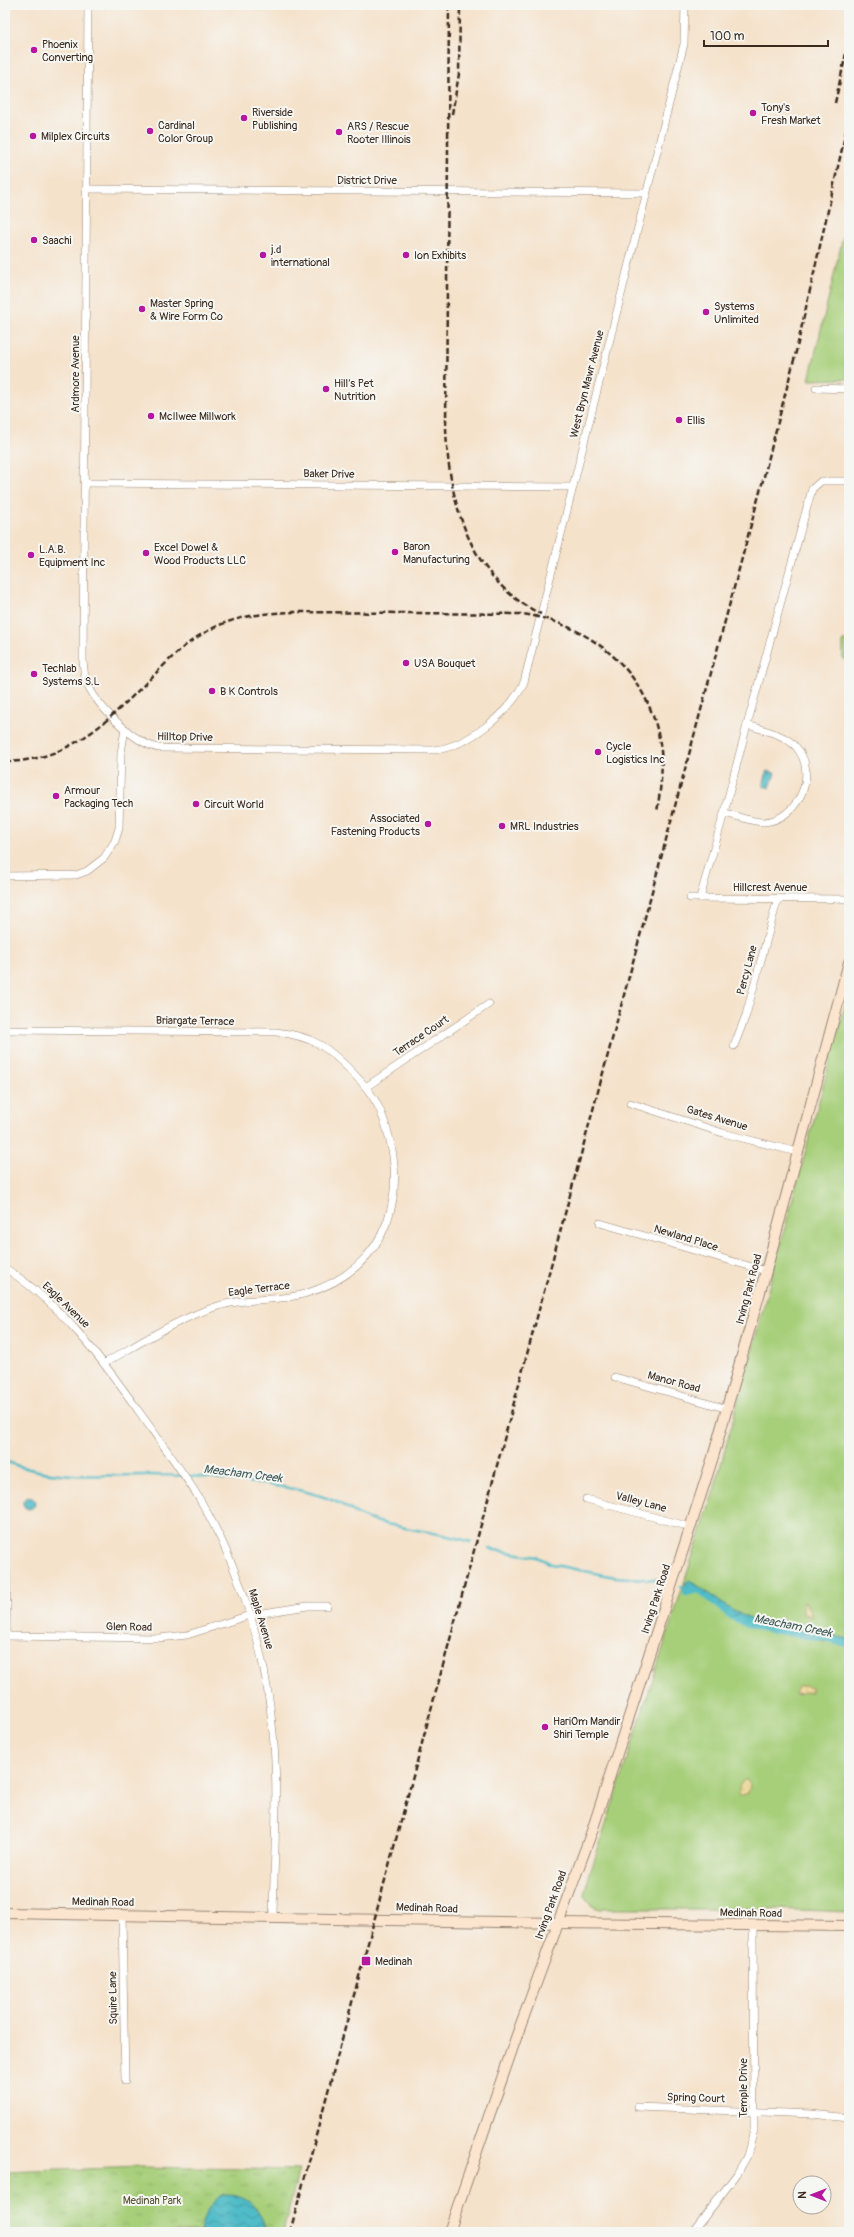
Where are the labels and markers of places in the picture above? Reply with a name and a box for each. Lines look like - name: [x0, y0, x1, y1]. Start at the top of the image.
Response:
- place label: Phoenix Converting: [42, 38, 94, 64]
- marker: Phoenix Converting: [29, 45, 39, 55]
- place label: Tony's Fresh Market: [761, 101, 821, 127]
- place label: Riverside Publishing: [252, 106, 298, 132]
- marker: Tony's Fresh Market: [748, 108, 758, 118]
- marker: Riverside Publishing: [239, 113, 249, 123]
- place label: Cardinal Color Group: [158, 119, 213, 145]
- place label: ARS / Rescue Rooter Illinois: [347, 120, 411, 146]
- marker: Cardinal Color Group: [145, 126, 155, 136]
- marker: ARS / Rescue Rooter Illinois: [334, 127, 344, 137]
- place label: Milplex Circuits: [41, 130, 110, 143]
- marker: Milplex Circuits: [28, 131, 38, 141]
- place label: Saachi: [42, 234, 71, 247]
- marker: Saachi: [29, 235, 39, 245]
- place label: j.d international: [270, 243, 330, 269]
- place label: Ion Exhibits: [414, 249, 466, 262]
- marker: j.d international: [258, 250, 268, 260]
- marker: Ion Exhibits: [401, 250, 411, 260]
- place label: Master Spring & Wire Form Co: [150, 297, 223, 323]
- place label: Systems Unlimited: [714, 300, 759, 326]
- marker: Master Spring & Wire Form Co: [137, 304, 147, 314]
- marker: Systems Unlimited: [701, 307, 711, 317]
- place label: Hill's Pet Nutrition: [334, 377, 376, 403]
- marker: Hill's Pet Nutrition: [321, 384, 331, 394]
- place label: McIlwee Millwork: [159, 410, 236, 423]
- marker: McIlwee Millwork: [146, 411, 156, 421]
- place label: Ellis: [687, 414, 705, 427]
- marker: Ellis: [674, 415, 684, 425]
- place label: Baron Manufacturing: [403, 540, 470, 566]
- place label: Excel Dowel & Wood Products LLC: [154, 541, 246, 567]
- place label: L.A.B. Equipment Inc: [39, 543, 106, 569]
- marker: Baron Manufacturing: [390, 547, 400, 557]
- marker: Excel Dowel & Wood Products LLC: [141, 548, 151, 558]
- marker: L.A.B. Equipment Inc: [26, 550, 36, 560]
- place label: USA Bouquet: [414, 657, 476, 670]
- marker: USA Bouquet: [401, 658, 411, 668]
- place label: Techlab Systems S.L: [42, 662, 100, 688]
- marker: Techlab Systems S.L: [29, 669, 39, 679]
- place label: B K Controls: [220, 685, 278, 698]
- marker: B K Controls: [207, 686, 217, 696]
- place label: Cycle Logistics Inc: [606, 740, 665, 766]
- marker: Cycle Logistics Inc: [593, 747, 603, 757]
- place label: Armour Packaging Tech: [64, 784, 133, 810]
- marker: Armour Packaging Tech: [51, 791, 61, 801]
- place label: Circuit World: [204, 798, 264, 811]
- marker: Circuit World: [191, 799, 201, 809]
- place label: Associated Fastening Products: [331, 812, 420, 838]
- marker: Associated Fastening Products: [423, 819, 433, 829]
- place label: MRL Industries: [510, 820, 579, 833]
- marker: MRL Industries: [497, 821, 507, 831]
- place label: HariOm Mandir Shiri Temple: [553, 1715, 620, 1741]
- marker: HariOm Mandir Shiri Temple: [540, 1722, 550, 1732]
- marker: Medinah: [360, 1955, 372, 1967]
- place label: Medinah: [375, 1955, 412, 1968]

